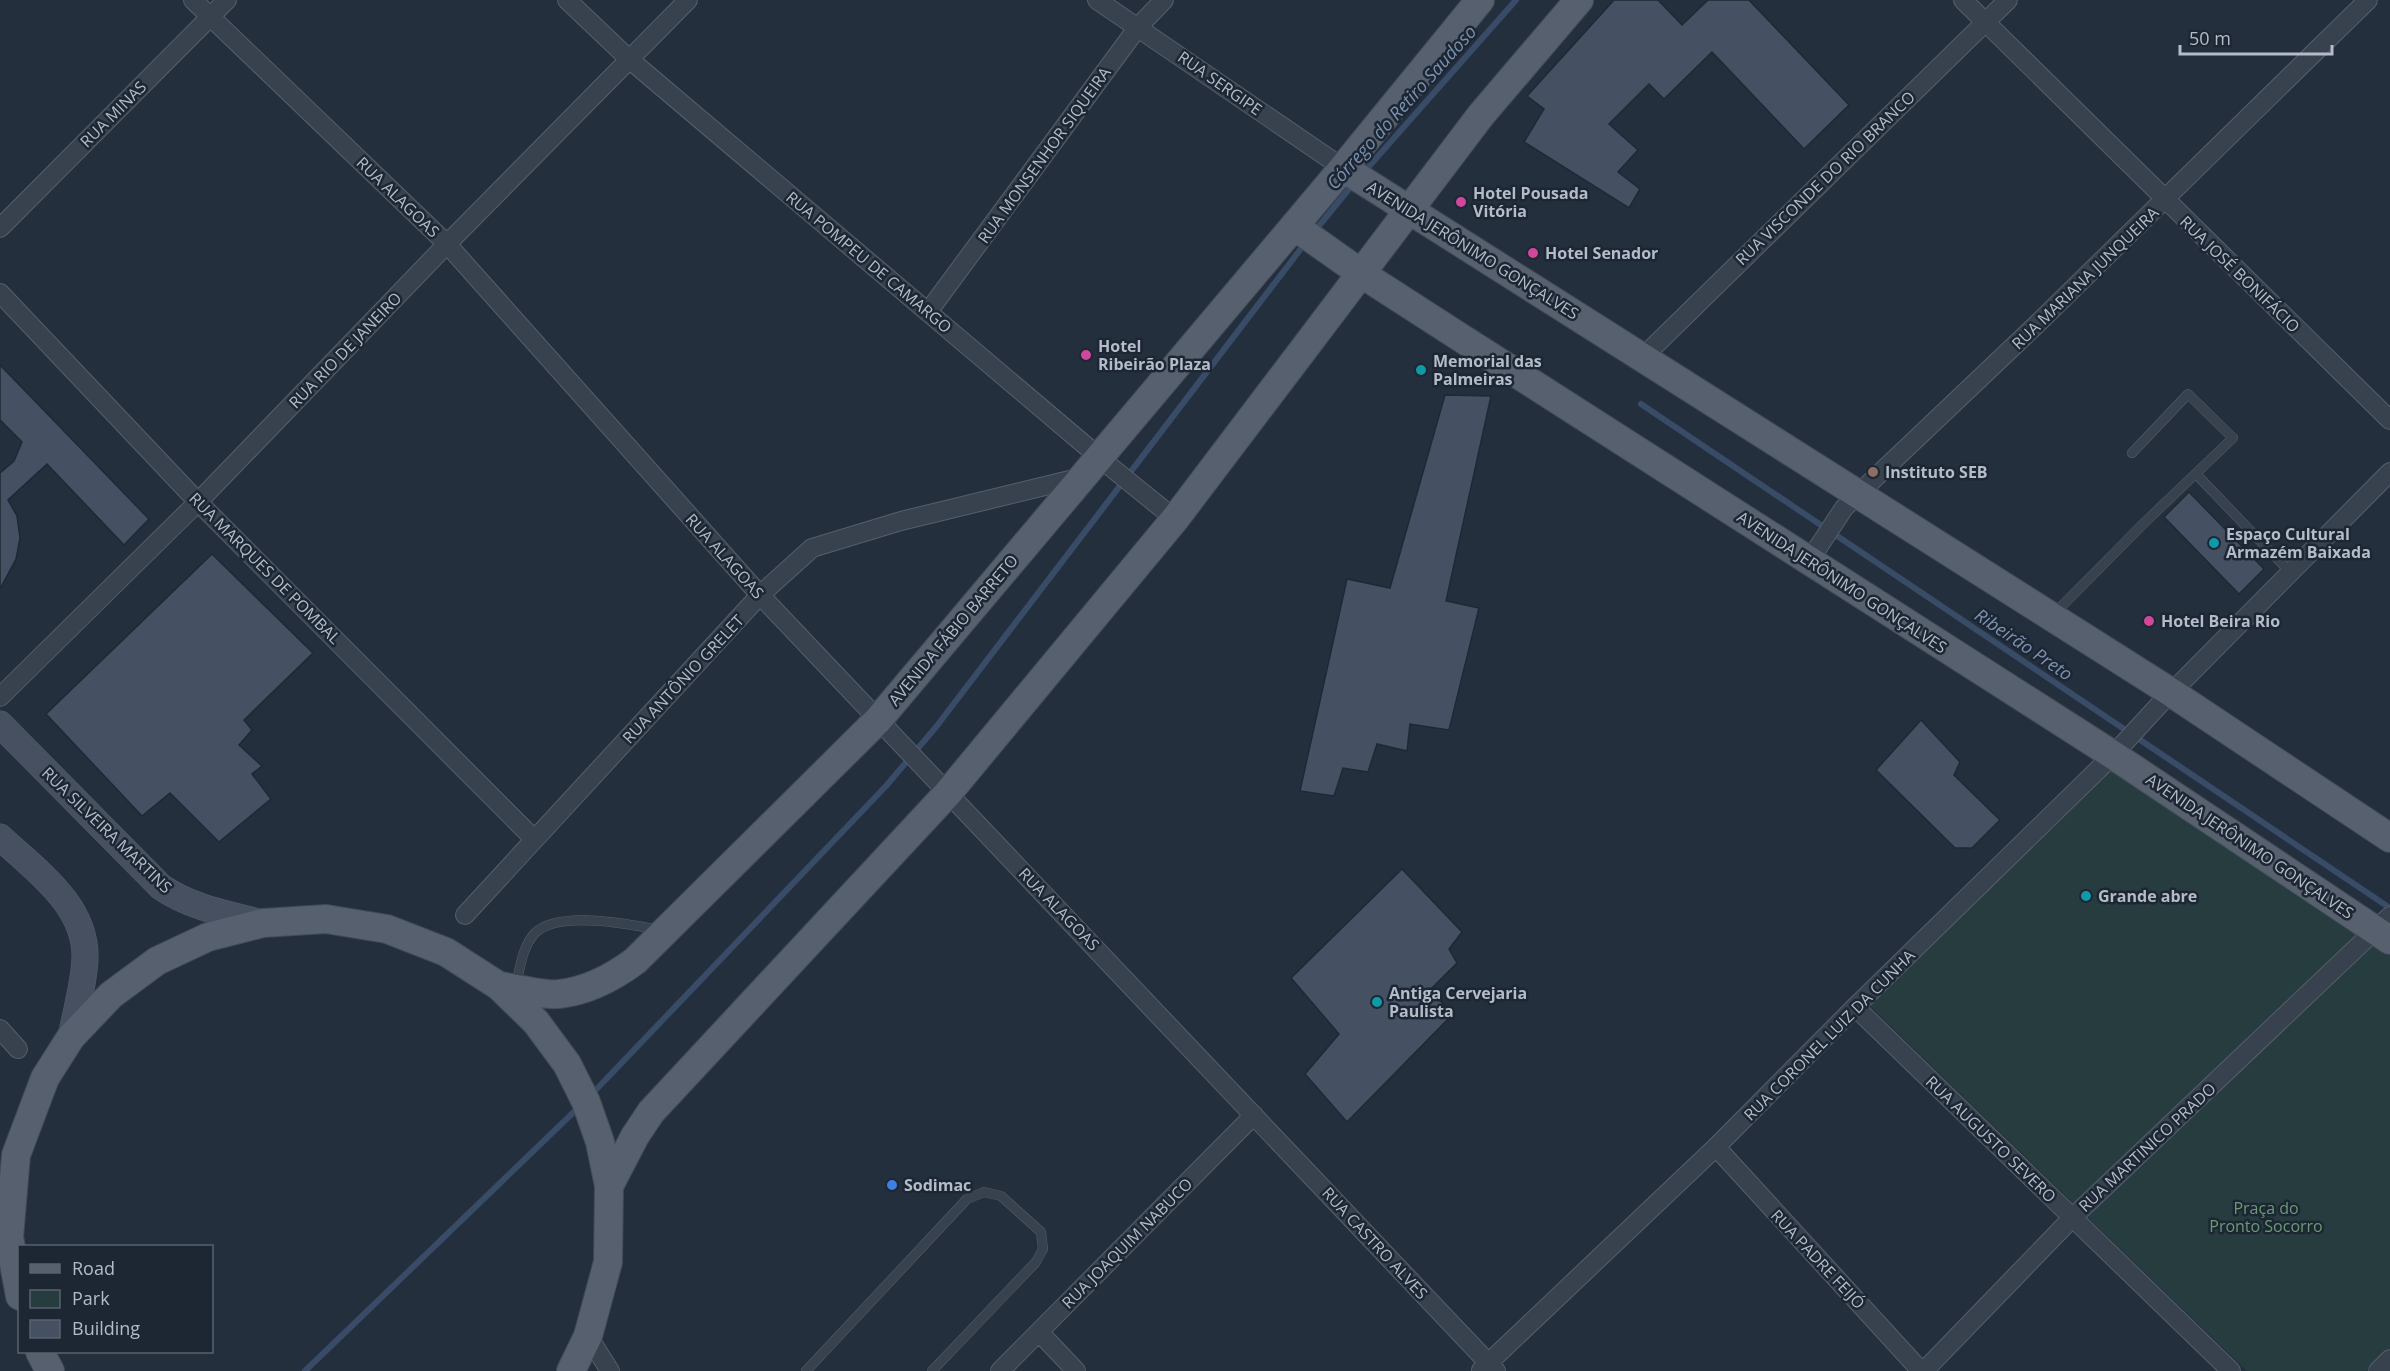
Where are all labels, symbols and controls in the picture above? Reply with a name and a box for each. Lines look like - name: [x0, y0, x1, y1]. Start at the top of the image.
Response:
- scale bar: [2180, 18, 2332, 56]
- water label: Córrego do Retiro Saudoso: [1321, 20, 1481, 194]
- text: 50 m: [2189, 26, 2231, 50]
- street label: RUA SERGIPE: [1174, 46, 1266, 120]
- street label: RUA MONSENHOR SIQUEIRA: [972, 62, 1116, 248]
- street label: RUA MINAS: [75, 76, 151, 152]
- street label: RUA VISCONDE DO RIO BRANCO: [1730, 86, 1920, 270]
- street label: RUA ALAGOAS: [352, 152, 444, 242]
- street label: AVENIDA JERÔNIMO GONÇALVES: [1363, 176, 1583, 325]
- place label: Hotel Pousada Vitória: [1473, 182, 1588, 222]
- street label: RUA POMPEU DE CAMARGO: [782, 186, 956, 338]
- marker: Hotel Pousada Vitória: [1454, 195, 1468, 209]
- street label: RUA MARIANA JUNQUEIRA: [2007, 201, 2164, 354]
- street label: RUA JOSÉ BONIFÁCIO: [2175, 211, 2305, 337]
- place label: Hotel Senador: [1545, 242, 1658, 264]
- marker: Hotel Senador: [1526, 246, 1540, 260]
- street label: RUA RIO DE JANEIRO: [284, 287, 406, 413]
- place label: Hotel Ribeirão Plaza: [1098, 335, 1211, 375]
- marker: Hotel Ribeirão Plaza: [1079, 348, 1093, 362]
- place label: Memorial das Palmeiras: [1433, 350, 1542, 390]
- marker: Memorial das Palmeiras: [1414, 363, 1428, 377]
- place label: Instituto SEB: [1885, 461, 1988, 483]
- marker: Instituto SEB: [1866, 465, 1880, 479]
- street label: RUA MARQUES DE POMBAL: [184, 487, 346, 649]
- street label: AVENIDA JERÔNIMO GONÇALVES: [1733, 506, 1951, 658]
- street label: RUA ALAGOAS: [681, 509, 769, 603]
- place label: Espaço Cultural Armazém Baixada: [2226, 523, 2371, 563]
- marker: Espaço Cultural Armazém Baixada: [2207, 536, 2221, 550]
- street label: AVENIDA FÁBIO BARRETO: [883, 550, 1023, 710]
- water label: Ribeirão Preto: [1970, 602, 2078, 686]
- street label: RUA ANTÔNIO GRELET: [617, 610, 749, 748]
- place label: Hotel Beira Rio: [2161, 610, 2280, 632]
- marker: Hotel Beira Rio: [2142, 614, 2156, 628]
- street label: RUA SILVEIRA MARTINS: [37, 762, 177, 898]
- street label: AVENIDA JERÔNIMO GONÇALVES: [2142, 768, 2358, 924]
- street label: RUA ALAGOAS: [1014, 863, 1104, 955]
- place label: Grande abre: [2098, 885, 2197, 907]
- marker: Grande abre: [2079, 889, 2093, 903]
- street label: RUA CORONEL LUIZ DA CUNHA: [1739, 944, 1920, 1125]
- place label: Antiga Cervejaria Paulista: [1389, 982, 1527, 1022]
- marker: Antiga Cervejaria Paulista: [1370, 995, 1384, 1009]
- street label: RUA AUGUSTO SEVERO: [1921, 1071, 2061, 1207]
- street label: RUA MARTINICO PRADO: [2074, 1077, 2220, 1217]
- street label: RUA JOAQUIM NABUCO: [1057, 1173, 1197, 1313]
- place label: Sodimac: [904, 1174, 971, 1196]
- marker: Sodimac: [885, 1178, 899, 1192]
- street label: RUA CASTRO ALVES: [1317, 1182, 1433, 1304]
- park label: Praça do Pronto Socorro: [2209, 1197, 2323, 1237]
- street label: RUA PADRE FEIJÓ: [1766, 1205, 1870, 1313]
- legend: [18, 1245, 213, 1353]
- text: Road: [72, 1256, 115, 1280]
- text: Park: [72, 1286, 110, 1310]
- text: Building: [72, 1316, 140, 1340]

